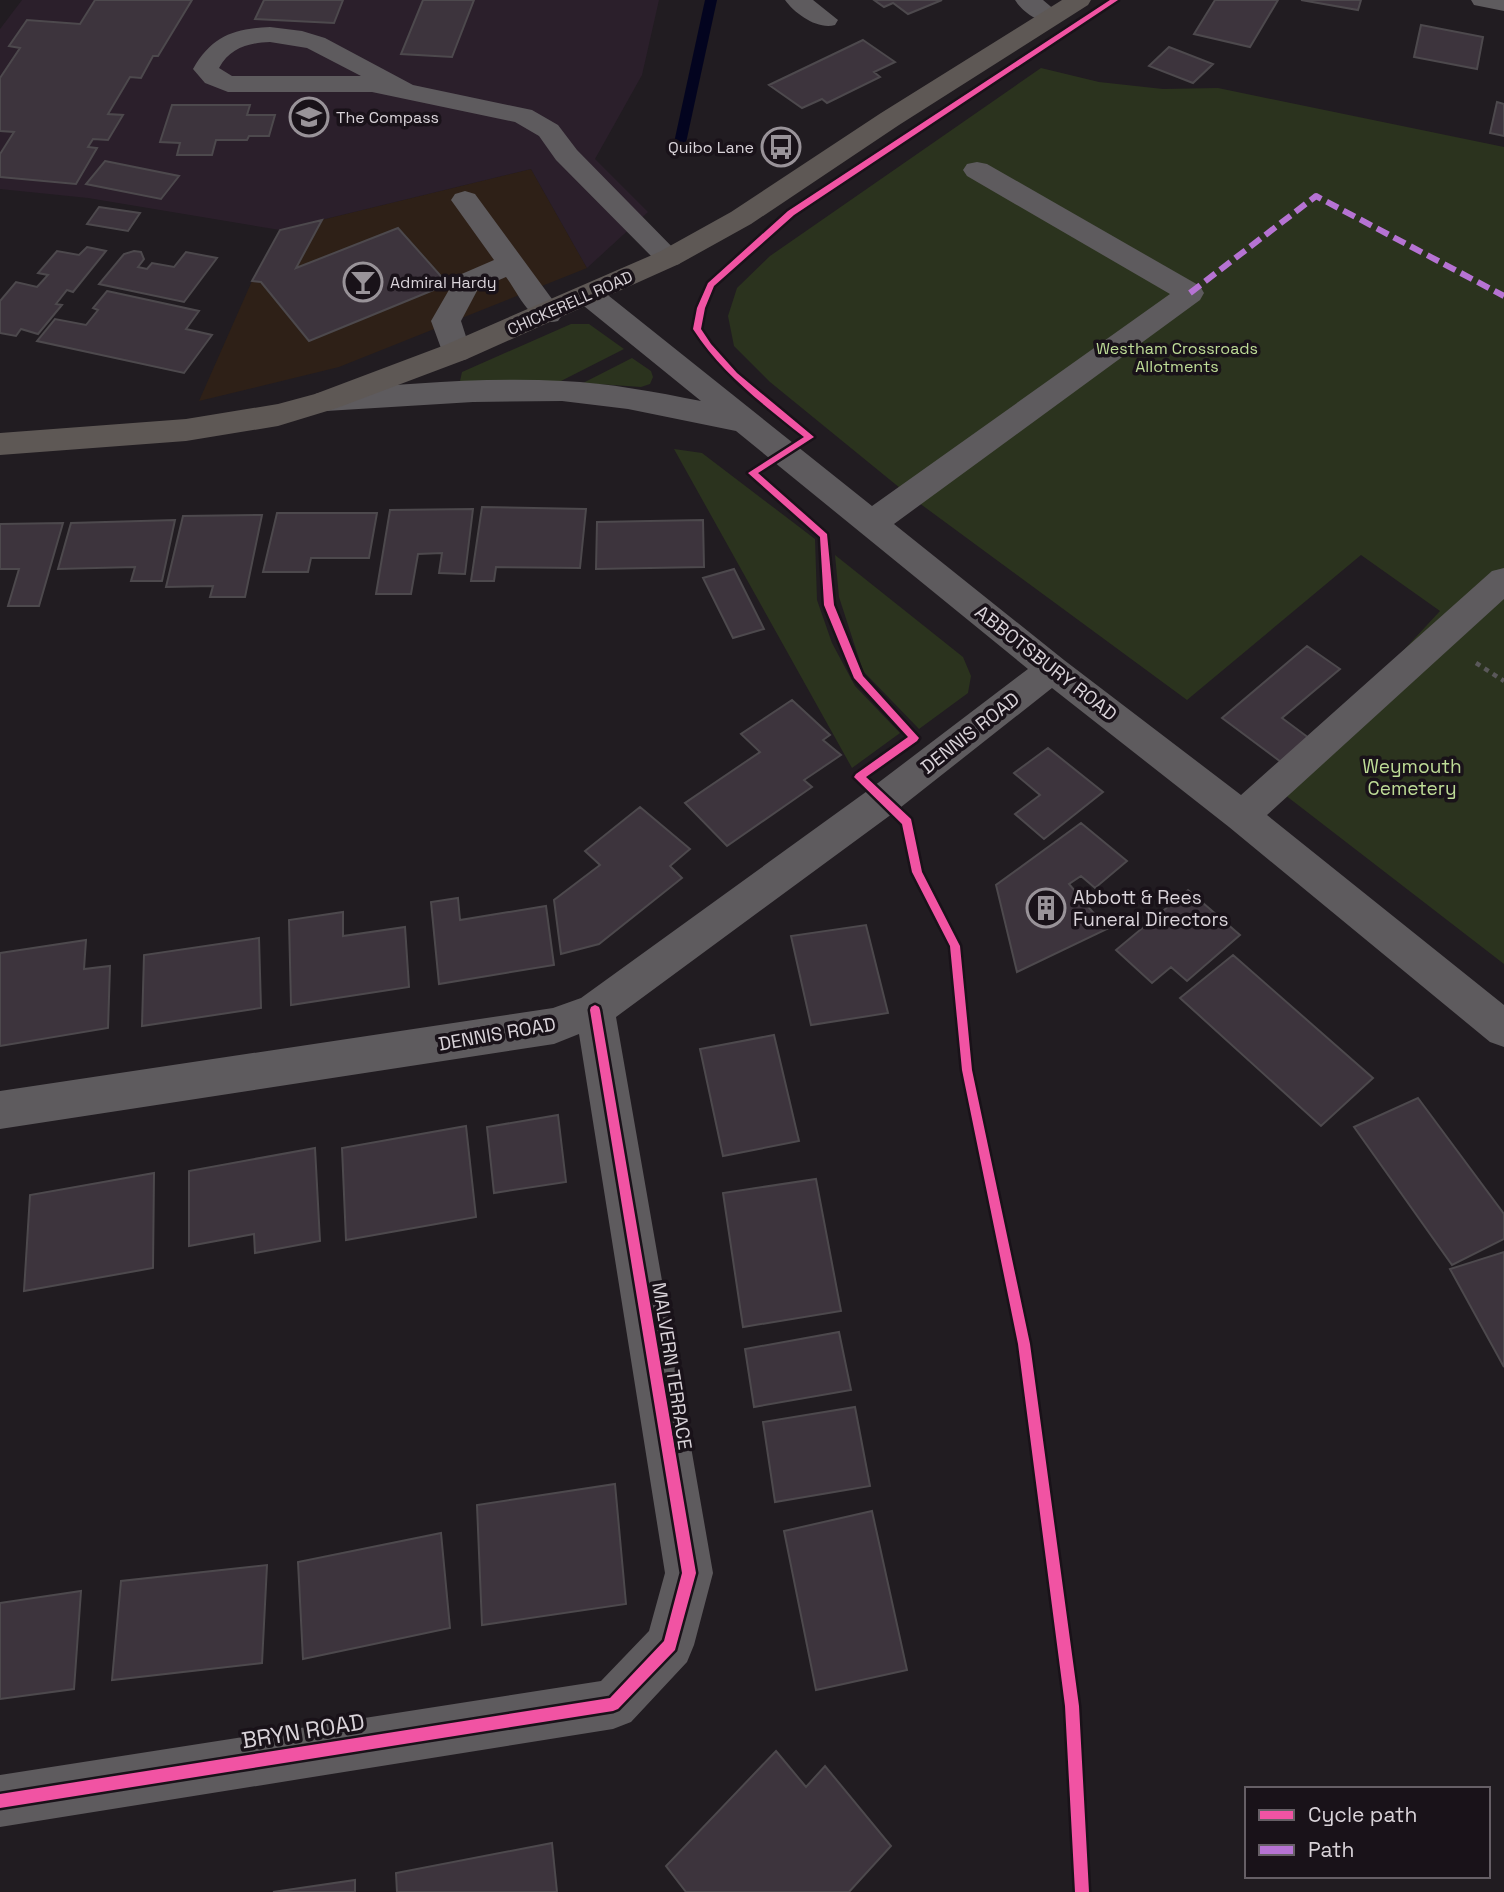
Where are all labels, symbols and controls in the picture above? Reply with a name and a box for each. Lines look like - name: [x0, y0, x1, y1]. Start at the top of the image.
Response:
- school or university icon: The Compass: [288, 96, 330, 138]
- place label: The Compass: [336, 107, 439, 128]
- bus stop icon: Quibo Lane: [760, 126, 802, 168]
- place label: Quibo Lane: [668, 137, 754, 158]
- bar icon: Admiral Hardy: [342, 261, 384, 303]
- street label: CHICKERELL ROAD: [504, 266, 636, 340]
- place label: Admiral Hardy: [390, 272, 497, 293]
- park label: Westham Crossroads Allotments: [1096, 338, 1258, 377]
- street label: ABBOTSBURY ROAD: [970, 600, 1122, 726]
- street label: DENNIS ROAD: [916, 687, 1024, 779]
- park label: Weymouth Cemetery: [1362, 754, 1462, 801]
- place label: Abbott & Rees Funeral Directors: [1073, 885, 1229, 932]
- building icon: Abbott & Rees Funeral Directors: [1025, 887, 1067, 929]
- street label: DENNIS ROAD: [436, 1011, 558, 1057]
- street label: MALVERN TERRACE: [646, 1280, 698, 1452]
- street label: BRYN ROAD: [239, 1706, 367, 1756]
- legend: [1245, 1787, 1490, 1878]
- text: Cycle path: [1308, 1801, 1417, 1828]
- text: Path: [1308, 1836, 1354, 1863]

